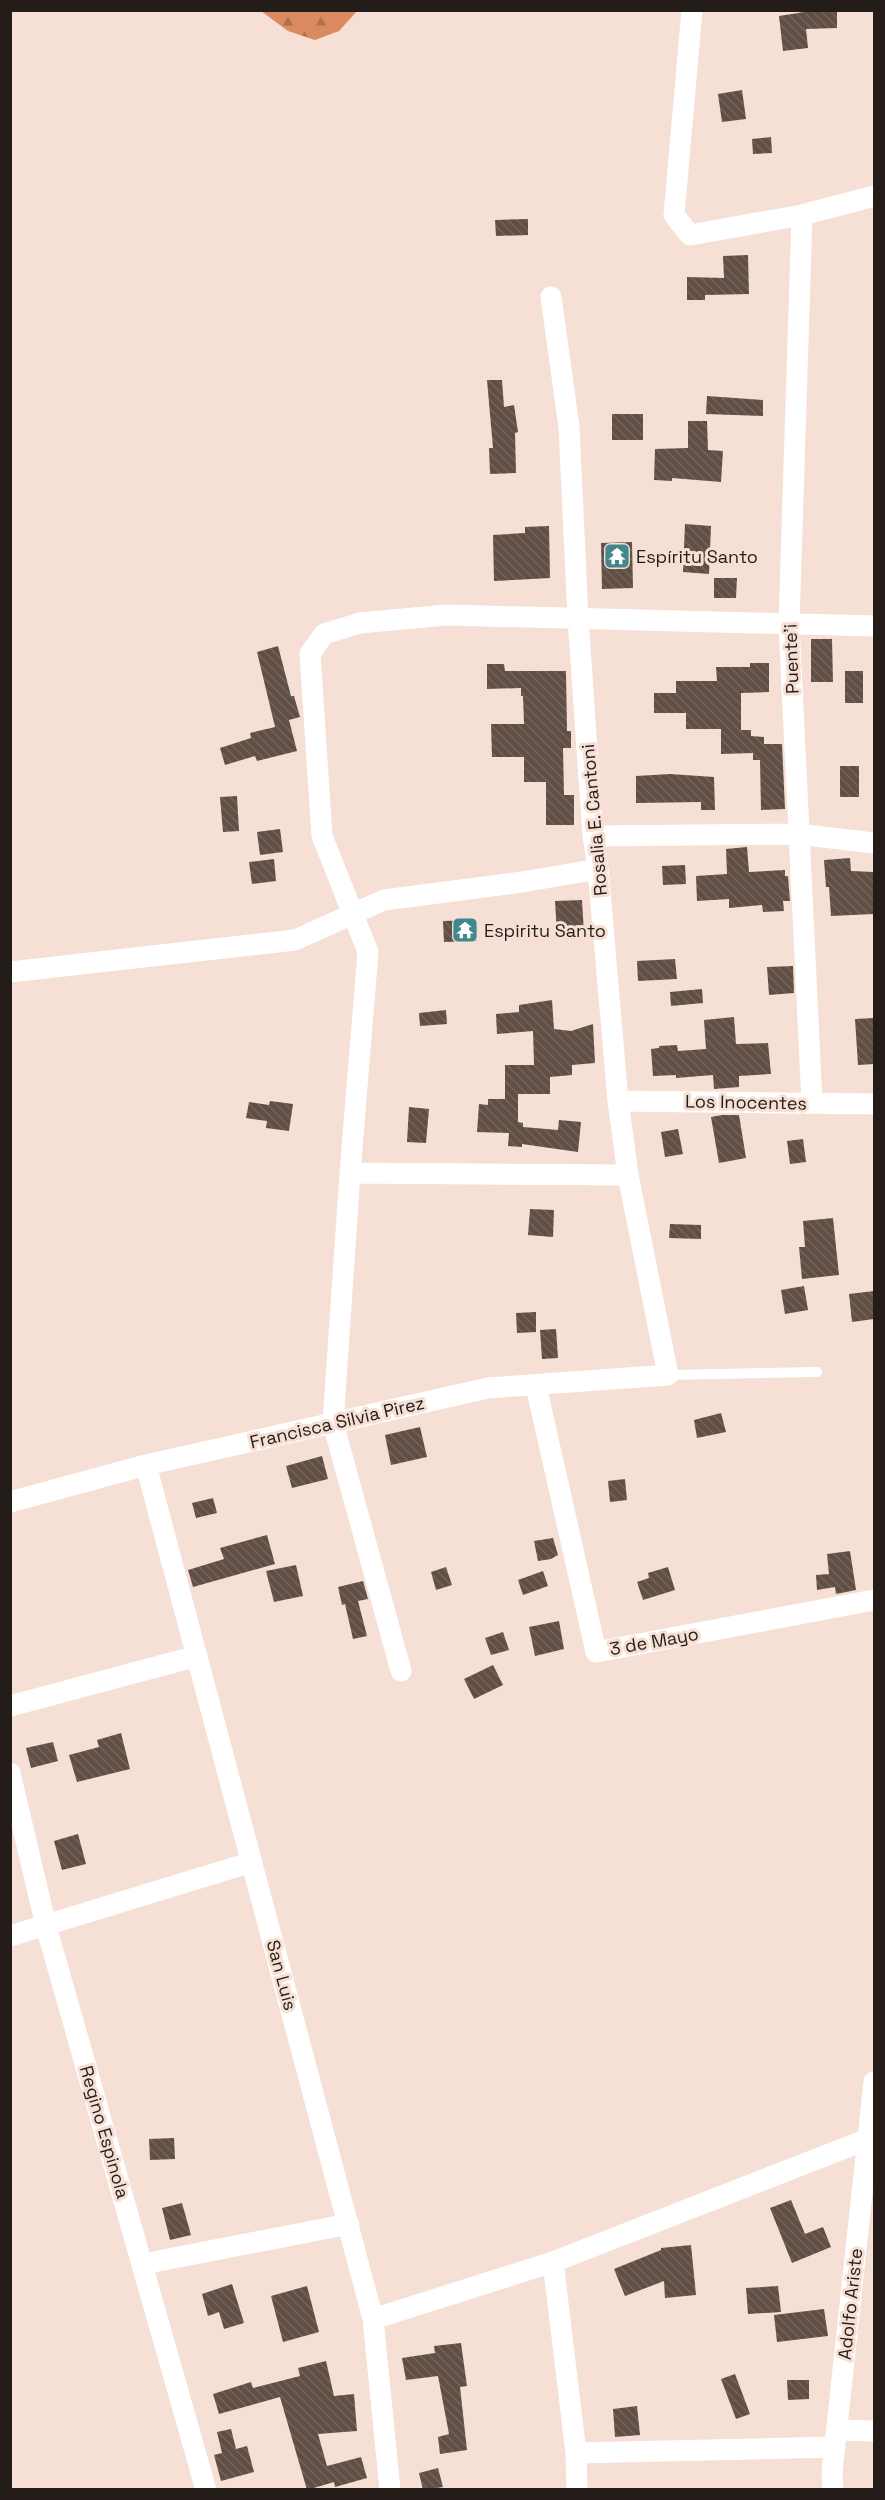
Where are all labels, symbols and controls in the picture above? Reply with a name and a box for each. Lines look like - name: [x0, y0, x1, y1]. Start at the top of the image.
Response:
- temple icon: Espíritu Santo: [602, 541, 632, 571]
- place label: Espíritu Santo: [636, 545, 758, 568]
- street label: Puente'i: [778, 624, 804, 694]
- street label: Rosalia E. Cantoni: [576, 743, 612, 897]
- temple icon: Espiritu Santo: [450, 915, 480, 945]
- place label: Espiritu Santo: [484, 919, 606, 942]
- street label: Los Inocentes: [685, 1089, 807, 1115]
- street label: Francisca Silvia Pirez: [248, 1391, 426, 1453]
- street label: 3 de Mayo: [608, 1622, 700, 1660]
- street label: San Luis: [262, 1937, 302, 2013]
- street label: Regino Espinola: [75, 2063, 135, 2201]
- street label: Adolfo Ariste: [833, 2247, 867, 2361]

